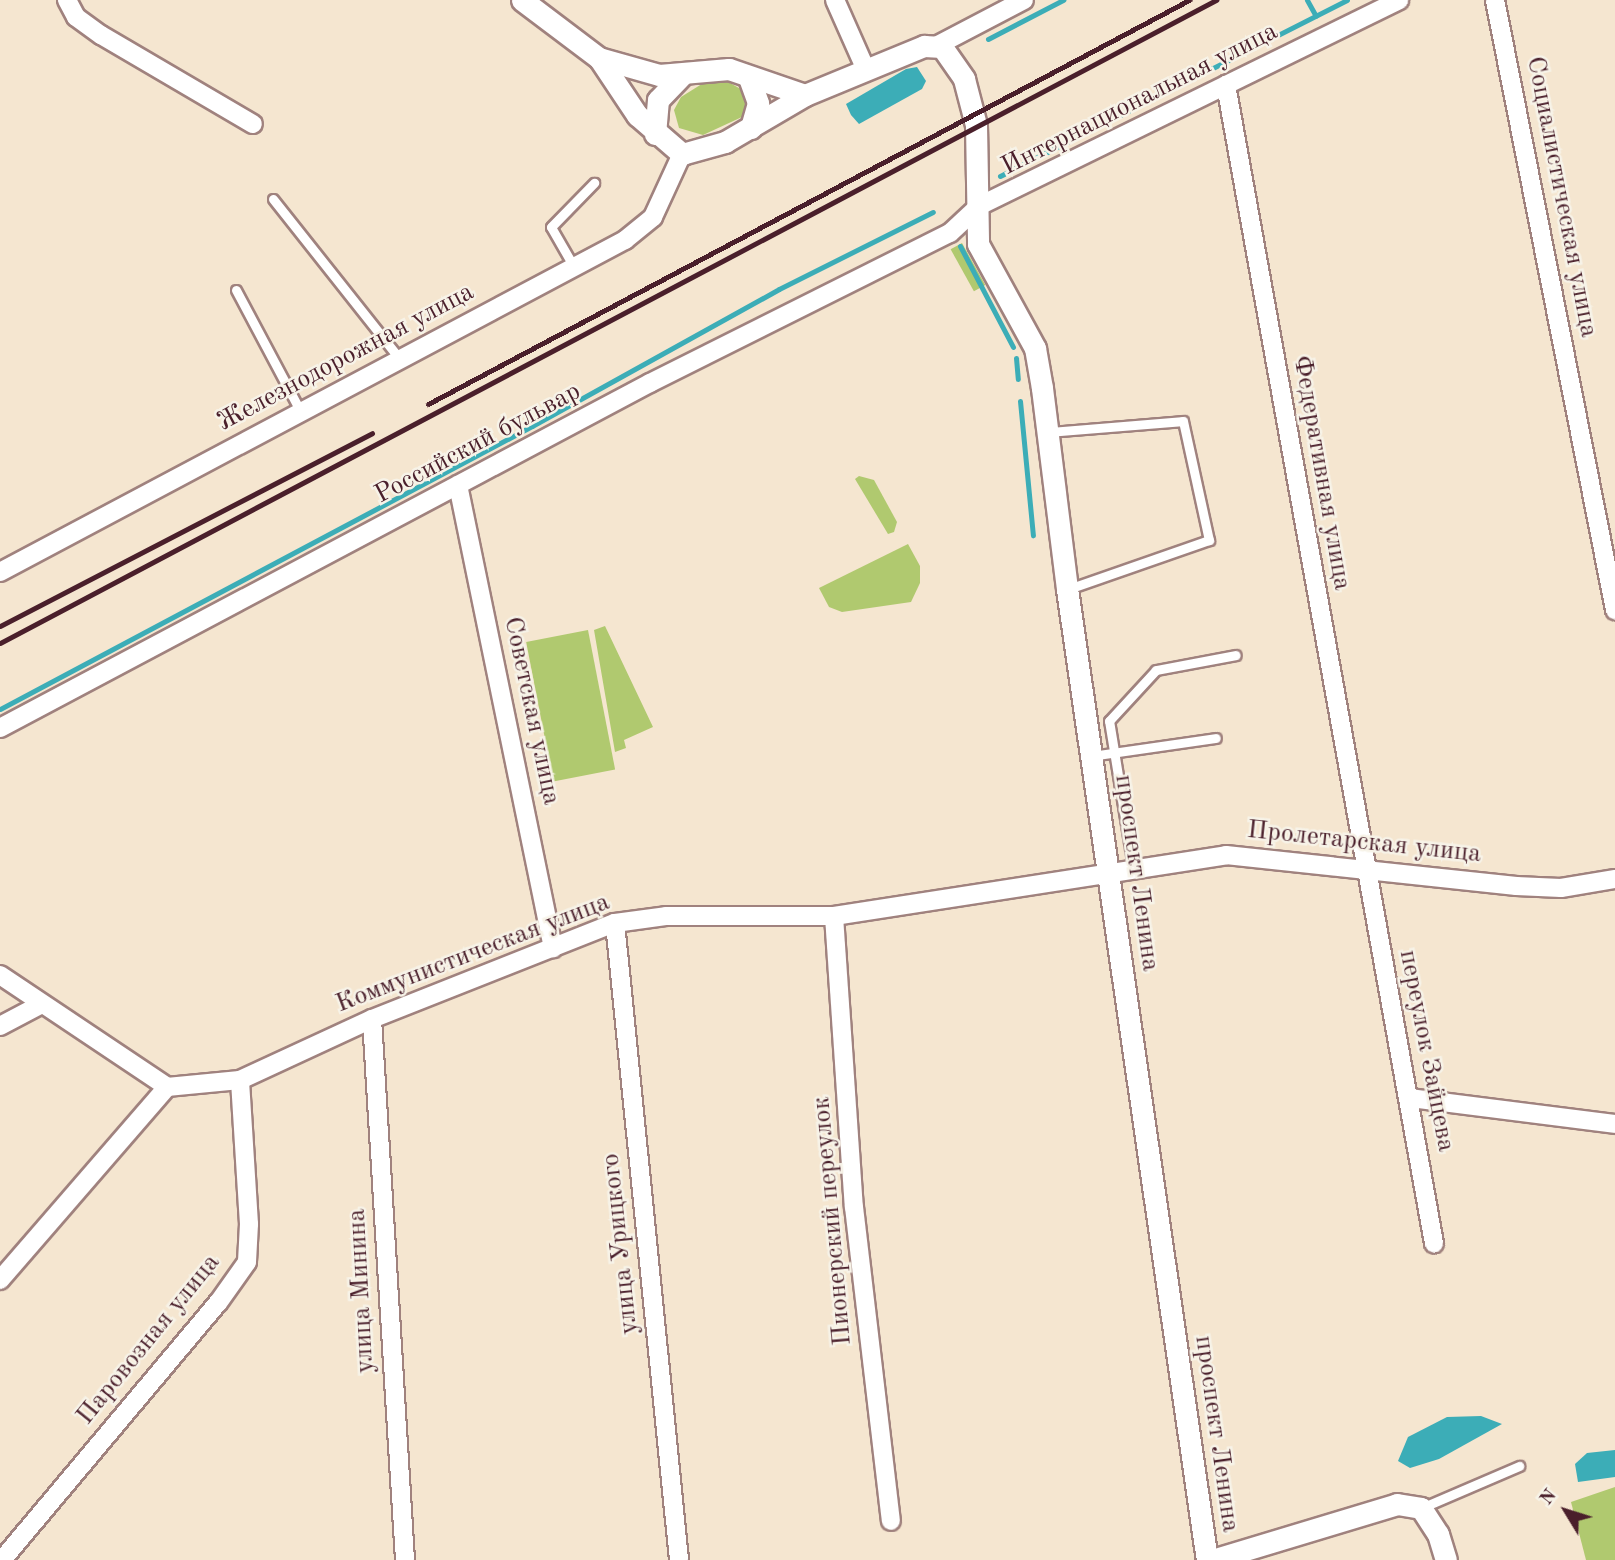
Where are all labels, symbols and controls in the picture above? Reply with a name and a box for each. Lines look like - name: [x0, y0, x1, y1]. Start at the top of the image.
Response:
- street label: Интернациональная улица: [997, 17, 1283, 183]
- street label: Социалистическая улица: [1518, 54, 1604, 340]
- street label: Железнодорожная улица: [212, 277, 480, 439]
- street label: Федеративная улица: [1285, 353, 1357, 593]
- street label: Российский бульвар: [370, 377, 586, 511]
- street label: Советская улица: [496, 614, 566, 808]
- street label: проспект Ленина: [1107, 773, 1165, 973]
- street label: Пролетарская улица: [1245, 815, 1483, 871]
- street label: Коммунистическая улица: [332, 887, 614, 1021]
- street label: переулок Зайцева: [1391, 947, 1461, 1155]
- street label: Пионерский переулок: [807, 1095, 859, 1347]
- street label: улица Урицкого: [596, 1152, 646, 1336]
- street label: улица Минина: [342, 1208, 382, 1374]
- street label: Паровозная улица: [71, 1248, 227, 1432]
- street label: проспект Ленина: [1187, 1334, 1245, 1534]
- north arrow: [1531, 1476, 1601, 1546]
- text: N: [1537, 1486, 1561, 1509]

